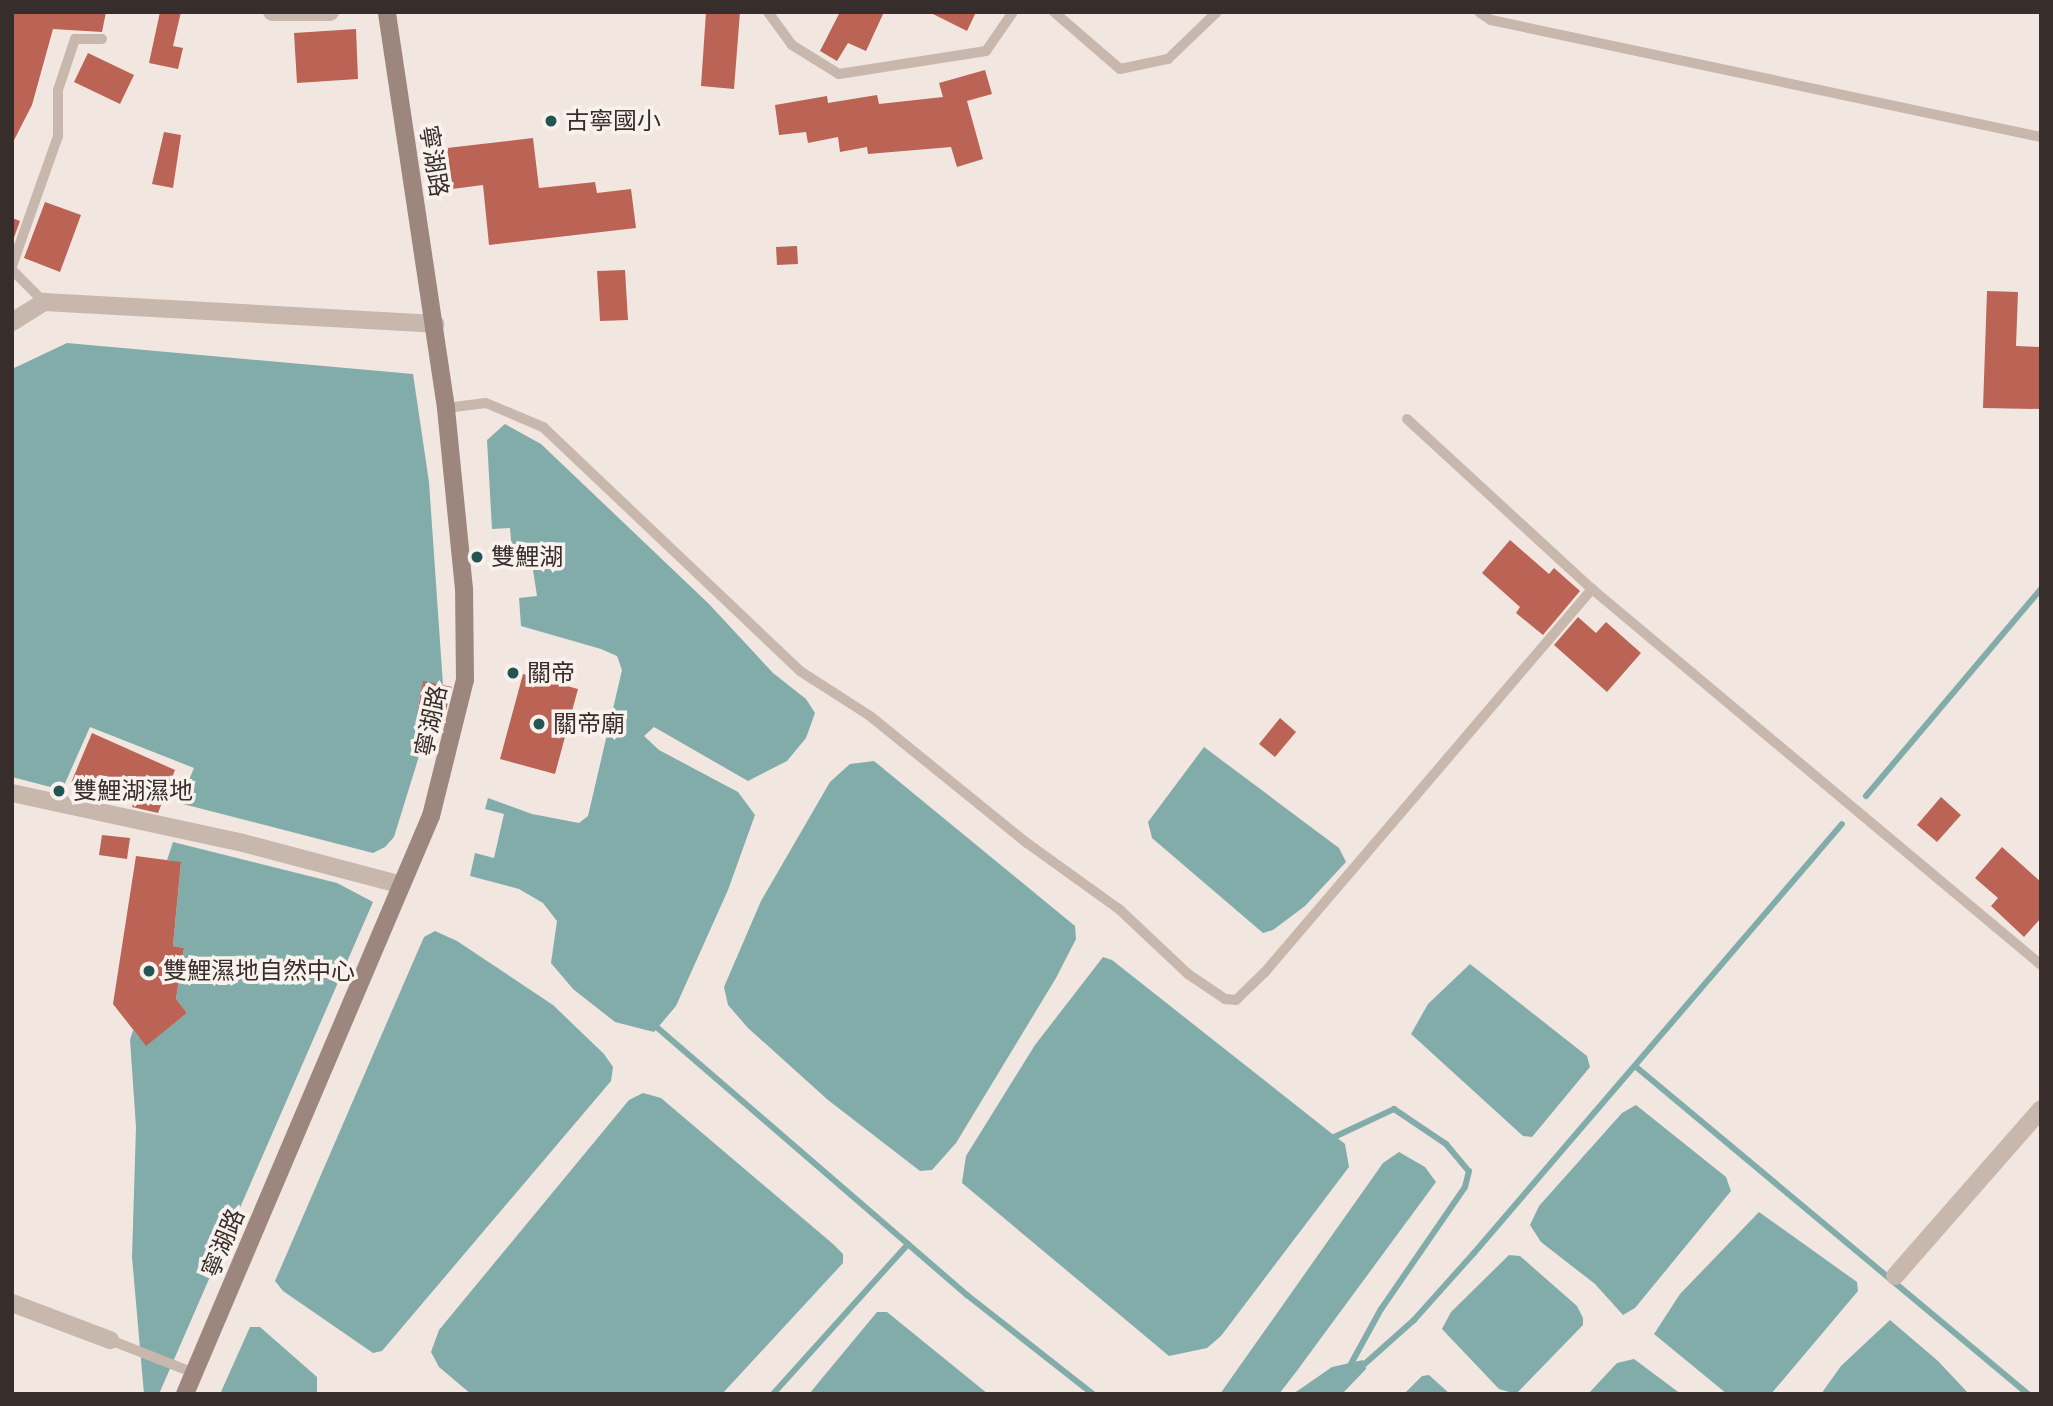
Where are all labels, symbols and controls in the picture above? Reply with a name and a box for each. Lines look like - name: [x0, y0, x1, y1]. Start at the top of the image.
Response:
- place label: 古寧國小: [565, 107, 661, 135]
- marker: 古寧國小: [543, 113, 559, 129]
- street label: 寧湖路: [414, 123, 454, 199]
- place label: 雙鯉湖: [491, 543, 563, 571]
- marker: 雙鯉湖: [469, 549, 485, 565]
- place label: 關帝: [527, 659, 575, 687]
- marker: 關帝: [505, 665, 521, 681]
- street label: 寧湖路: [409, 683, 453, 759]
- place label: 關帝廟: [553, 710, 625, 738]
- marker: 關帝廟: [531, 716, 547, 732]
- place label: 雙鯉湖濕地: [73, 777, 193, 805]
- marker: 雙鯉湖濕地: [51, 783, 67, 799]
- place label: 雙鯉濕地自然中心: [163, 957, 355, 985]
- marker: 雙鯉濕地自然中心: [141, 963, 157, 979]
- street label: 寧湖路: [196, 1204, 250, 1282]

